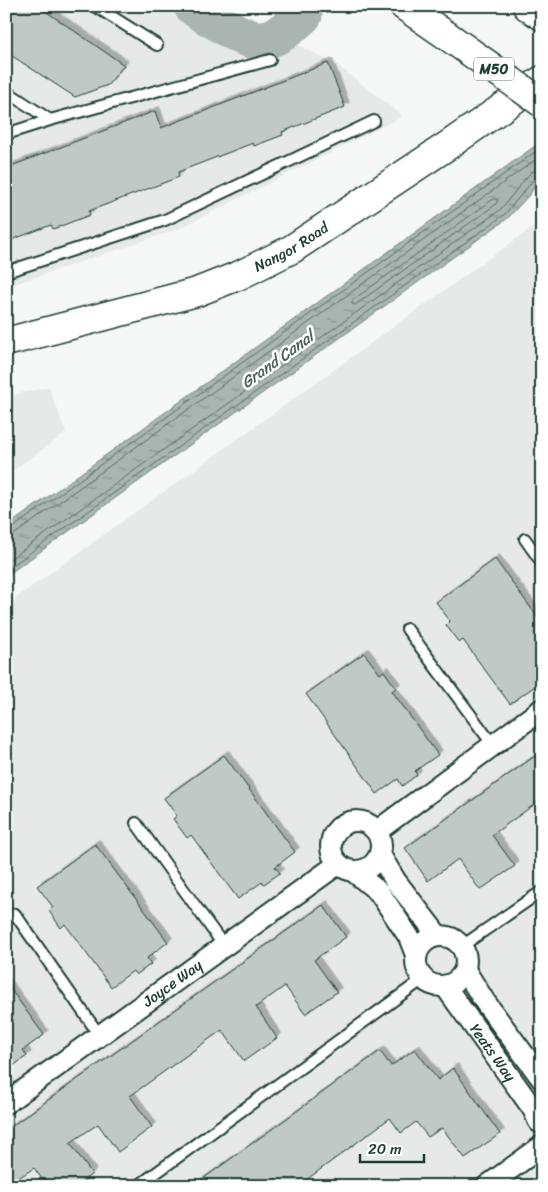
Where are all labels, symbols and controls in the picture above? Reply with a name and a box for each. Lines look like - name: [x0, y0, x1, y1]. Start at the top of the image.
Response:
- road number: M50: [474, 58, 514, 80]
- street label: Nangor Road: [249, 214, 335, 279]
- water label: Grand Canal: [234, 321, 323, 396]
- street label: Joyce Way: [136, 952, 208, 1014]
- street label: Yeats Way: [463, 1018, 523, 1087]
- scale bar: [360, 1132, 424, 1164]
- text: 20 m: [368, 1136, 402, 1162]

